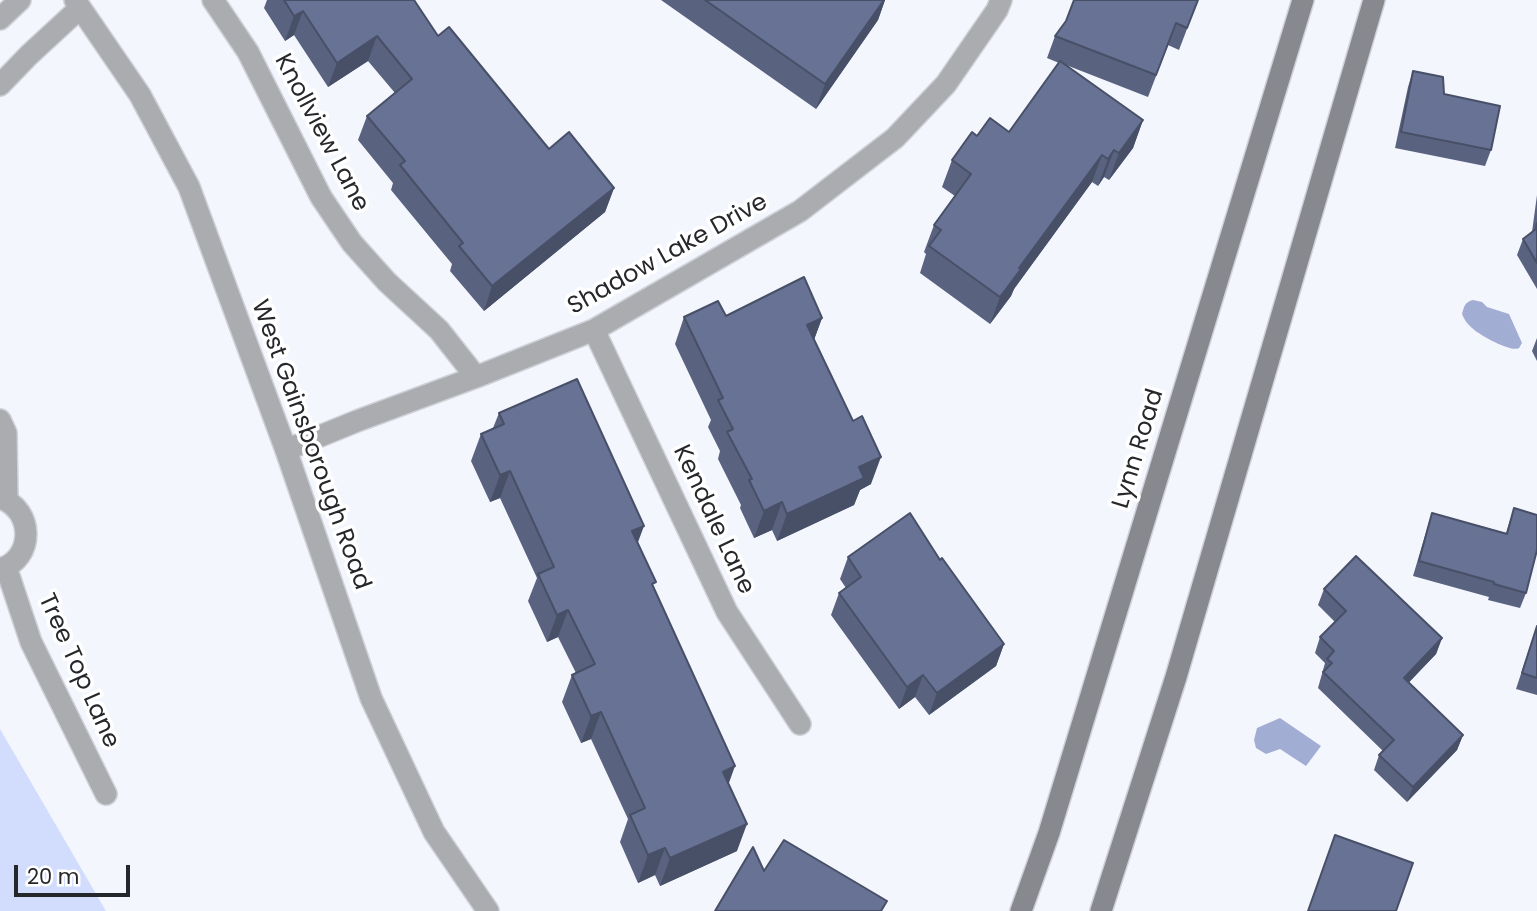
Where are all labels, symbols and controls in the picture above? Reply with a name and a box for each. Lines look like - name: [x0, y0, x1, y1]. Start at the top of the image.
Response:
- street label: Knollview Lane: [267, 49, 375, 217]
- street label: Shadow Lake Drive: [563, 188, 773, 322]
- street label: West Gainsborough Road: [244, 296, 376, 594]
- street label: Lynn Road: [1107, 386, 1171, 512]
- street label: Kendale Lane: [666, 441, 760, 599]
- street label: Tree Top Lane: [31, 589, 125, 753]
- scale bar: [18, 852, 133, 896]
- text: 20 m: [27, 862, 80, 891]

